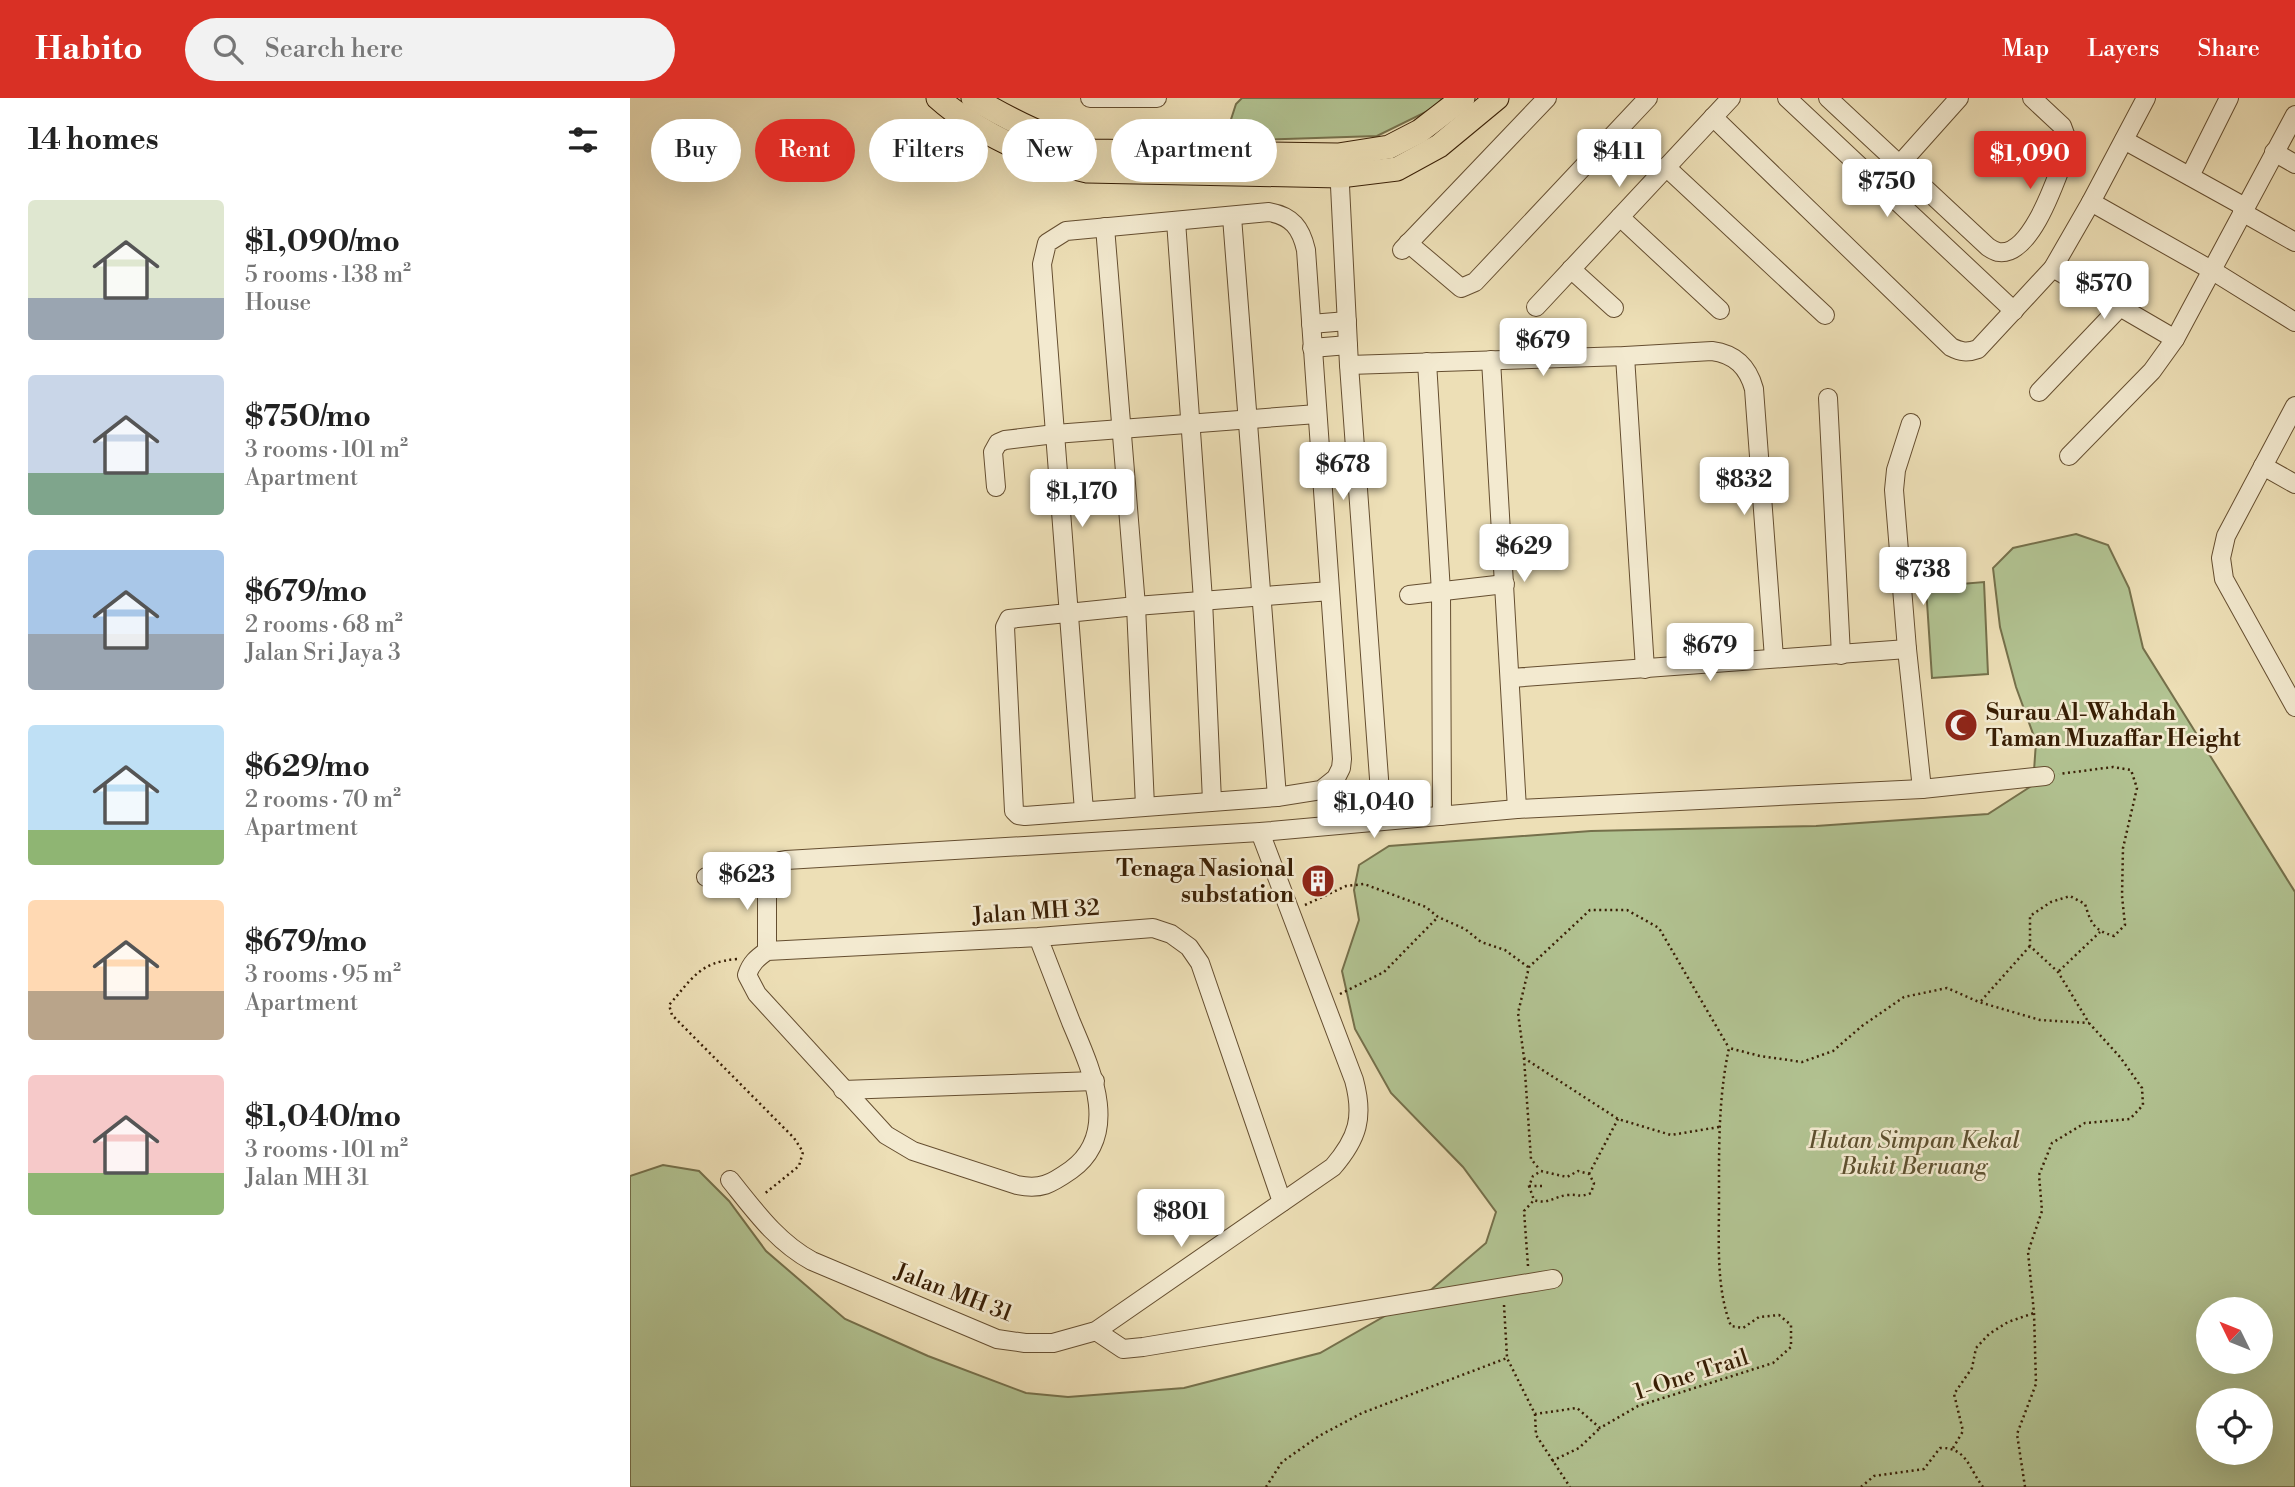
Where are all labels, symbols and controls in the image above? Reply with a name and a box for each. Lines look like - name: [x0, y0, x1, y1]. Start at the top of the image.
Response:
- search box: [185, 18, 675, 81]
- text: Habito: [35, 29, 143, 70]
- icon: search: [209, 30, 247, 68]
- text: Search here: [265, 33, 404, 65]
- text: Map: [2002, 34, 2049, 64]
- text: Layers: [2087, 34, 2159, 64]
- text: Share: [2197, 34, 2260, 64]
- chip: Buy: [651, 119, 741, 182]
- chip: Rent: [755, 119, 855, 182]
- chip: Filters: [869, 119, 988, 182]
- chip: New: [1002, 119, 1097, 182]
- chip: Apartment: [1111, 119, 1277, 182]
- text: 14 homes: [28, 121, 159, 159]
- icon: filters: [564, 121, 602, 159]
- pin: $411: [1578, 130, 1660, 189]
- pin: $1,090: [1973, 132, 2087, 191]
- text: $411: [1593, 138, 1645, 166]
- text: $1,090: [1990, 140, 2070, 168]
- pin: $750: [1846, 159, 1928, 219]
- text: $750: [1858, 168, 1916, 196]
- text: $1,090/mo: [245, 223, 400, 261]
- icon: home: [84, 228, 168, 312]
- text: 5 rooms · 138 m²: [245, 261, 411, 289]
- pin: $570: [2063, 262, 2145, 321]
- text: $570: [2076, 270, 2132, 298]
- text: House: [245, 289, 311, 317]
- pin: $679: [1502, 318, 1584, 378]
- text: $679: [1516, 327, 1570, 355]
- text: $750/mo: [245, 398, 371, 436]
- icon: home: [84, 403, 168, 487]
- text: 3 rooms · 101 m²: [245, 436, 408, 464]
- pin: $678: [1302, 442, 1384, 502]
- text: $678: [1316, 451, 1370, 479]
- pin: $832: [1703, 458, 1785, 517]
- text: Apartment: [245, 464, 358, 492]
- text: $832: [1716, 466, 1772, 494]
- pin: $1,170: [1025, 470, 1139, 529]
- text: $1,170: [1046, 478, 1118, 506]
- pin: $629: [1483, 524, 1565, 584]
- text: $629: [1495, 533, 1553, 561]
- pin: $738: [1882, 547, 1964, 607]
- text: $738: [1895, 556, 1951, 584]
- text: $679/mo: [245, 573, 367, 611]
- icon: home: [84, 578, 168, 662]
- text: 2 rooms · 68 m²: [245, 611, 403, 639]
- pin: $679: [1669, 624, 1751, 683]
- text: $679: [1683, 632, 1737, 660]
- text: Jalan Sri Jaya 3: [245, 639, 401, 667]
- place label: Surau Al-Wahdah Taman Muzaffar Height: [1986, 699, 2242, 753]
- mosque icon: Surau Al-Wahdah Taman Muzaffar Height: [1942, 706, 1980, 744]
- text: $629/mo: [245, 748, 370, 786]
- icon: home: [84, 753, 168, 837]
- pin: $1,040: [1317, 780, 1431, 840]
- text: 2 rooms · 70 m²: [245, 786, 401, 814]
- text: $1,040: [1334, 789, 1414, 817]
- text: Apartment: [245, 814, 358, 842]
- pin: $623: [706, 852, 788, 912]
- place label: Tenaga Nasional substation: [1116, 855, 1294, 909]
- text: $623: [719, 861, 775, 889]
- building icon: Tenaga Nasional substation: [1299, 862, 1337, 900]
- street label: Jalan MH 32: [970, 894, 1101, 930]
- text: $679/mo: [245, 923, 367, 961]
- icon: home: [84, 928, 168, 1012]
- text: 3 rooms · 95 m²: [245, 961, 401, 989]
- text: Apartment: [245, 989, 358, 1017]
- text: $1,040/mo: [245, 1098, 401, 1136]
- icon: home: [84, 1103, 168, 1187]
- park label: Hutan Simpan Kekal Bukit Beruang: [1807, 1127, 2020, 1181]
- text: 3 rooms · 101 m²: [245, 1136, 408, 1164]
- text: Jalan MH 31: [245, 1164, 369, 1192]
- pin: $801: [1140, 1190, 1222, 1249]
- text: $801: [1153, 1198, 1209, 1226]
- street label: Jalan MH 31: [890, 1257, 1017, 1328]
- north arrow: [2196, 1297, 2273, 1374]
- map controls: [2196, 1297, 2273, 1465]
- street label: 1-One Trail: [1631, 1343, 1752, 1407]
- button: locate: [2196, 1388, 2273, 1465]

